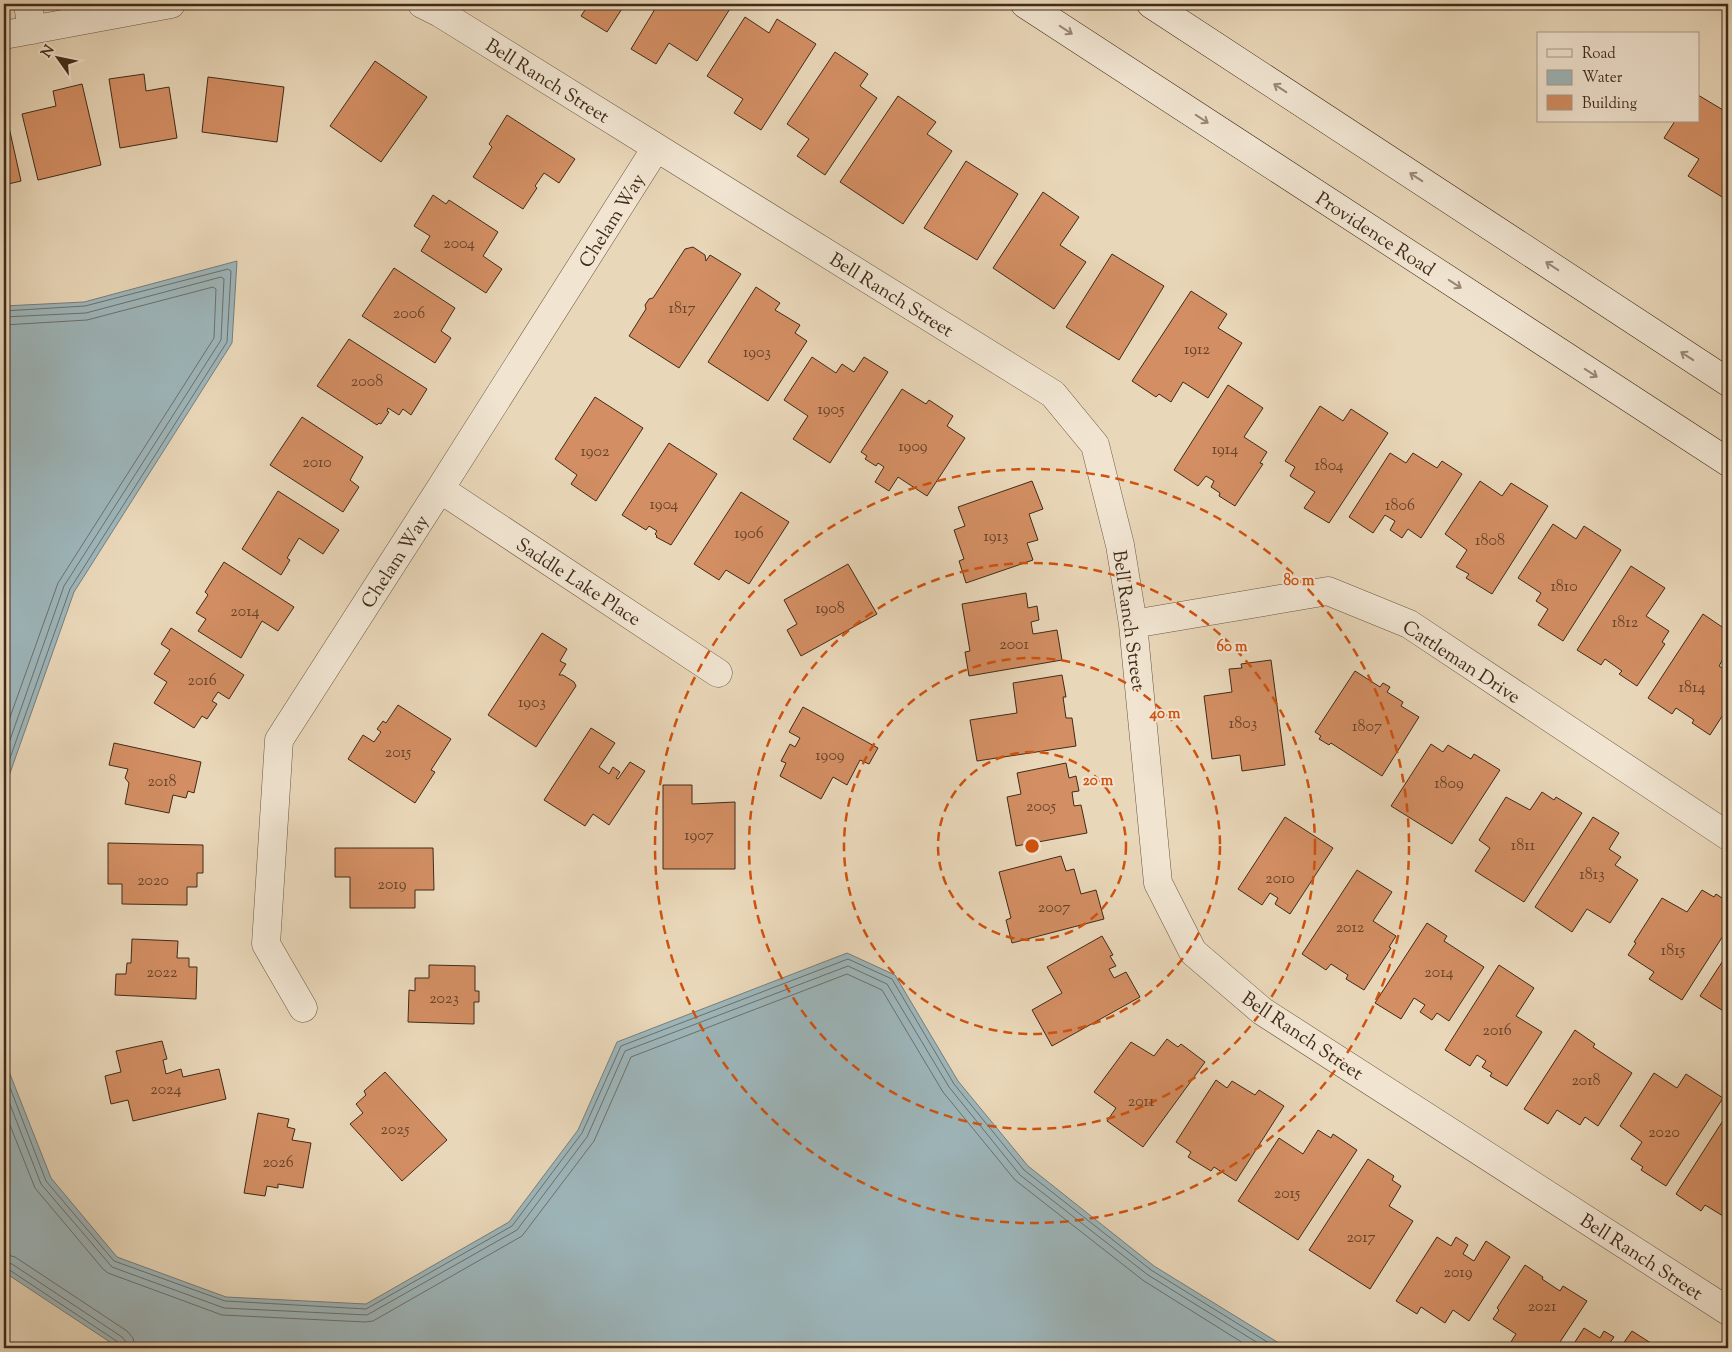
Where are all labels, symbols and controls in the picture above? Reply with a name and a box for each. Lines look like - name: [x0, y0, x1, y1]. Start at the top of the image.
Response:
- one-way arrow: [1058, 26, 1072, 36]
- north arrow: [32, 32, 82, 82]
- legend: [1537, 32, 1700, 122]
- street label: Bell Ranch Street: [479, 33, 614, 131]
- text: N: [37, 42, 60, 62]
- text: Road: [1582, 44, 1616, 65]
- text: Water: [1582, 68, 1623, 89]
- one-way arrow: [1273, 83, 1287, 93]
- text: Building: [1582, 94, 1637, 115]
- one-way arrow: [1194, 114, 1208, 124]
- street label: Chelam Way: [573, 168, 653, 274]
- one-way arrow: [1409, 172, 1423, 182]
- street label: Providence Road: [1310, 186, 1440, 284]
- house number: 2004: [443, 233, 475, 256]
- street label: Bell Ranch Street: [823, 247, 958, 345]
- one-way arrow: [1545, 261, 1559, 271]
- one-way arrow: [1448, 279, 1462, 289]
- house number: 1817: [669, 298, 695, 321]
- house number: 2006: [393, 303, 425, 326]
- house number: 1912: [1184, 339, 1211, 362]
- house number: 1903: [743, 342, 771, 365]
- one-way arrow: [1681, 350, 1695, 360]
- one-way arrow: [1584, 368, 1598, 378]
- house number: 2008: [351, 371, 383, 394]
- house number: 1905: [818, 399, 845, 422]
- house number: 1909: [898, 436, 928, 459]
- house number: 1914: [1212, 439, 1238, 462]
- house number: 1902: [581, 441, 610, 464]
- house number: 2010: [302, 452, 332, 475]
- house number: 1804: [1314, 455, 1344, 478]
- house number: 1904: [650, 494, 678, 517]
- house number: 1806: [1385, 495, 1415, 518]
- street label: Chelam Way: [356, 510, 437, 615]
- house number: 1906: [734, 523, 764, 546]
- house number: 1913: [984, 526, 1008, 549]
- house number: 1808: [1475, 530, 1505, 553]
- street label: Saddle Lake Place: [510, 533, 646, 634]
- street label: Bell Ranch Street: [1104, 548, 1151, 693]
- text: 80 m: [1283, 571, 1315, 592]
- house number: 1810: [1550, 576, 1578, 599]
- house number: 1908: [815, 598, 845, 621]
- house number: 2014: [230, 601, 260, 624]
- house number: 1812: [1612, 612, 1639, 635]
- street label: Cattleman Drive: [1396, 615, 1525, 712]
- house number: 2001: [999, 634, 1029, 657]
- text: 60 m: [1217, 637, 1248, 658]
- house number: 2016: [187, 670, 217, 693]
- house number: 1814: [1679, 677, 1705, 700]
- house number: 1903: [518, 692, 546, 715]
- text: 40 m: [1149, 704, 1181, 725]
- house number: 1803: [1229, 713, 1257, 736]
- house number: 1807: [1352, 716, 1382, 739]
- house number: 2015: [385, 742, 412, 765]
- house number: 1909: [815, 745, 845, 768]
- house number: 2018: [147, 771, 177, 794]
- text: 20 m: [1083, 771, 1114, 792]
- house number: 1809: [1434, 773, 1464, 796]
- house number: 2005: [1026, 796, 1056, 819]
- house number: 1907: [684, 825, 714, 848]
- house number: 1811: [1511, 835, 1536, 858]
- centre of rings: [1023, 837, 1041, 855]
- house number: 1813: [1579, 864, 1605, 887]
- house number: 2010: [1265, 868, 1295, 891]
- house number: 2020: [137, 870, 169, 893]
- house number: 2019: [378, 874, 407, 897]
- house number: 2007: [1038, 897, 1070, 920]
- house number: 2012: [1336, 917, 1365, 940]
- house number: 1815: [1661, 940, 1686, 963]
- house number: 2022: [147, 962, 178, 985]
- house number: 2014: [1424, 962, 1454, 985]
- street label: Bell Ranch Street: [1235, 986, 1368, 1088]
- house number: 2023: [429, 988, 459, 1011]
- house number: 2016: [1482, 1020, 1512, 1043]
- house number: 2018: [1571, 1070, 1601, 1093]
- house number: 2024: [150, 1079, 182, 1102]
- house number: 2011: [1128, 1091, 1155, 1114]
- house number: 2025: [381, 1119, 410, 1142]
- house number: 2020: [1648, 1122, 1680, 1145]
- house number: 2026: [262, 1152, 294, 1175]
- house number: 2015: [1274, 1183, 1301, 1206]
- street label: Bell Ranch Street: [1574, 1208, 1708, 1308]
- house number: 2017: [1346, 1227, 1376, 1250]
- house number: 2019: [1444, 1262, 1473, 1285]
- house number: 2021: [1528, 1296, 1557, 1319]

